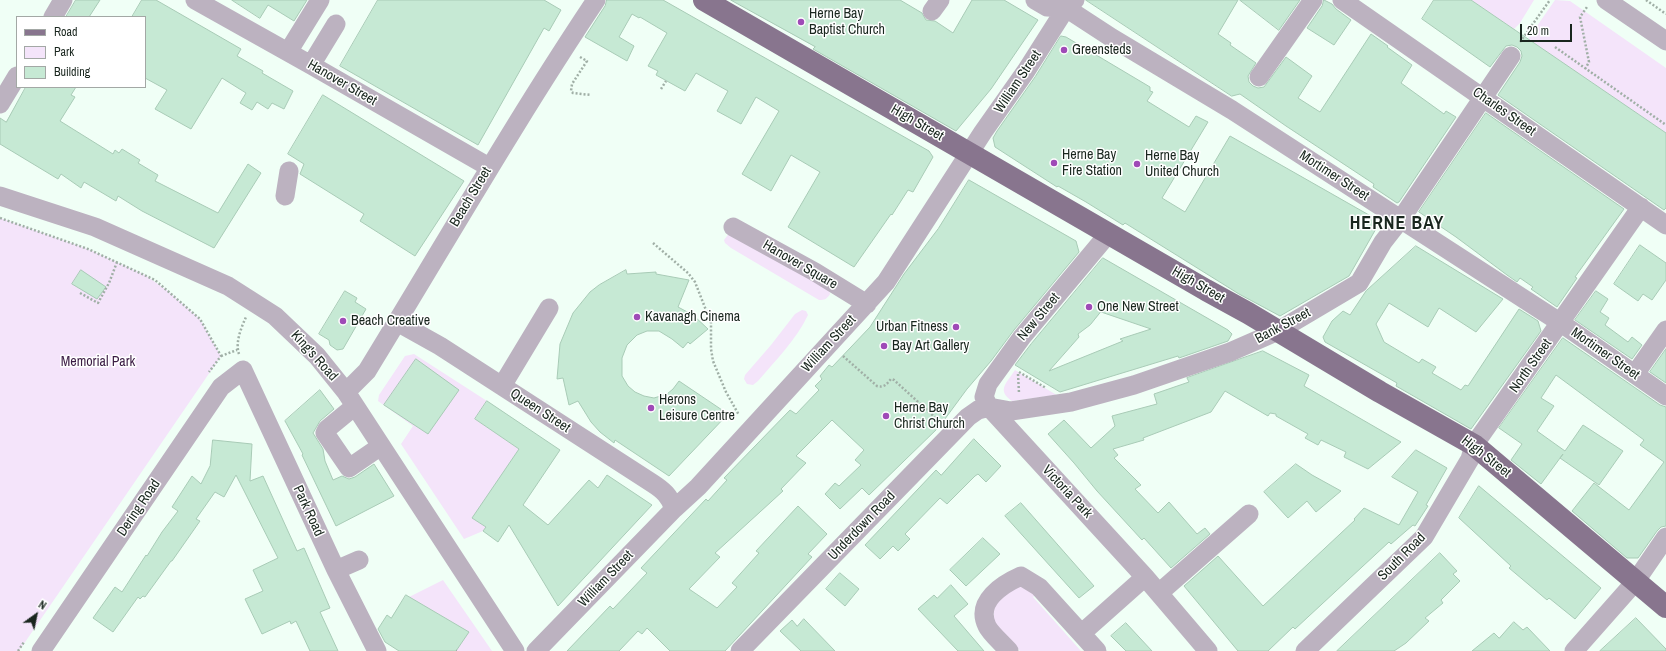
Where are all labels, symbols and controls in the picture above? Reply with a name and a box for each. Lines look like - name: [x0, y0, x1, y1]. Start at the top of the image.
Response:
- place label: Herne Bay Baptist Church: [809, 6, 885, 38]
- legend: [16, 16, 146, 88]
- scale bar: [1522, 16, 1574, 42]
- marker: Herne Bay Baptist Church: [796, 17, 806, 27]
- text: 20 m: [1527, 23, 1549, 39]
- text: Road: [54, 24, 78, 40]
- place label: Greensteds: [1072, 42, 1131, 58]
- text: Park: [54, 44, 74, 60]
- marker: Greensteds: [1059, 45, 1069, 55]
- street label: William Street: [991, 47, 1045, 117]
- street label: Hanover Street: [304, 56, 380, 110]
- text: Building: [54, 64, 90, 80]
- street label: Charles Street: [1469, 84, 1539, 140]
- street label: High Street: [888, 101, 946, 145]
- place label: Herne Bay Fire Station: [1062, 147, 1122, 180]
- street label: Mortimer Street: [1296, 147, 1372, 205]
- place label: Herne Bay United Church: [1145, 148, 1219, 180]
- marker: Herne Bay Fire Station: [1049, 158, 1059, 168]
- marker: Herne Bay United Church: [1132, 159, 1142, 169]
- street label: Beach Street: [447, 164, 495, 230]
- district label: HERNE BAY: [1350, 213, 1444, 235]
- street label: Hanover Square: [760, 237, 840, 293]
- street label: High Street: [1169, 263, 1227, 307]
- street label: New Street: [1014, 290, 1064, 344]
- place label: One New Street: [1097, 299, 1179, 315]
- marker: One New Street: [1084, 302, 1094, 312]
- street label: Bank Street: [1253, 305, 1313, 347]
- place label: Kavanagh Cinema: [645, 309, 740, 325]
- marker: Kavanagh Cinema: [632, 312, 642, 322]
- street label: William Street: [798, 312, 860, 376]
- place label: Beach Creative: [351, 313, 430, 329]
- marker: Beach Creative: [338, 316, 348, 326]
- place label: Urban Fitness: [876, 319, 948, 335]
- marker: Urban Fitness: [951, 322, 961, 332]
- street label: Mortimer Street: [1568, 324, 1642, 384]
- street label: King's Road: [287, 327, 341, 385]
- street label: North Street: [1506, 336, 1556, 396]
- place label: Bay Art Gallery: [892, 338, 969, 354]
- marker: Bay Art Gallery: [879, 341, 889, 351]
- park label: Memorial Park: [61, 354, 135, 370]
- street label: Queen Street: [507, 385, 573, 437]
- place label: Herons Leisure Centre: [659, 392, 735, 424]
- place label: Herne Bay Christ Church: [894, 400, 965, 432]
- marker: Herons Leisure Centre: [646, 403, 656, 413]
- marker: Herne Bay Christ Church: [881, 411, 891, 421]
- street label: High Street: [1458, 433, 1514, 481]
- street label: Victoria Park: [1038, 462, 1096, 522]
- street label: Dering Road: [114, 476, 164, 540]
- street label: Park Road: [289, 483, 327, 539]
- street label: Underdown Road: [825, 488, 899, 564]
- street label: South Road: [1375, 530, 1429, 584]
- street label: William Street: [575, 547, 637, 611]
- north arrow: [16, 595, 56, 635]
- text: N: [36, 597, 49, 613]

